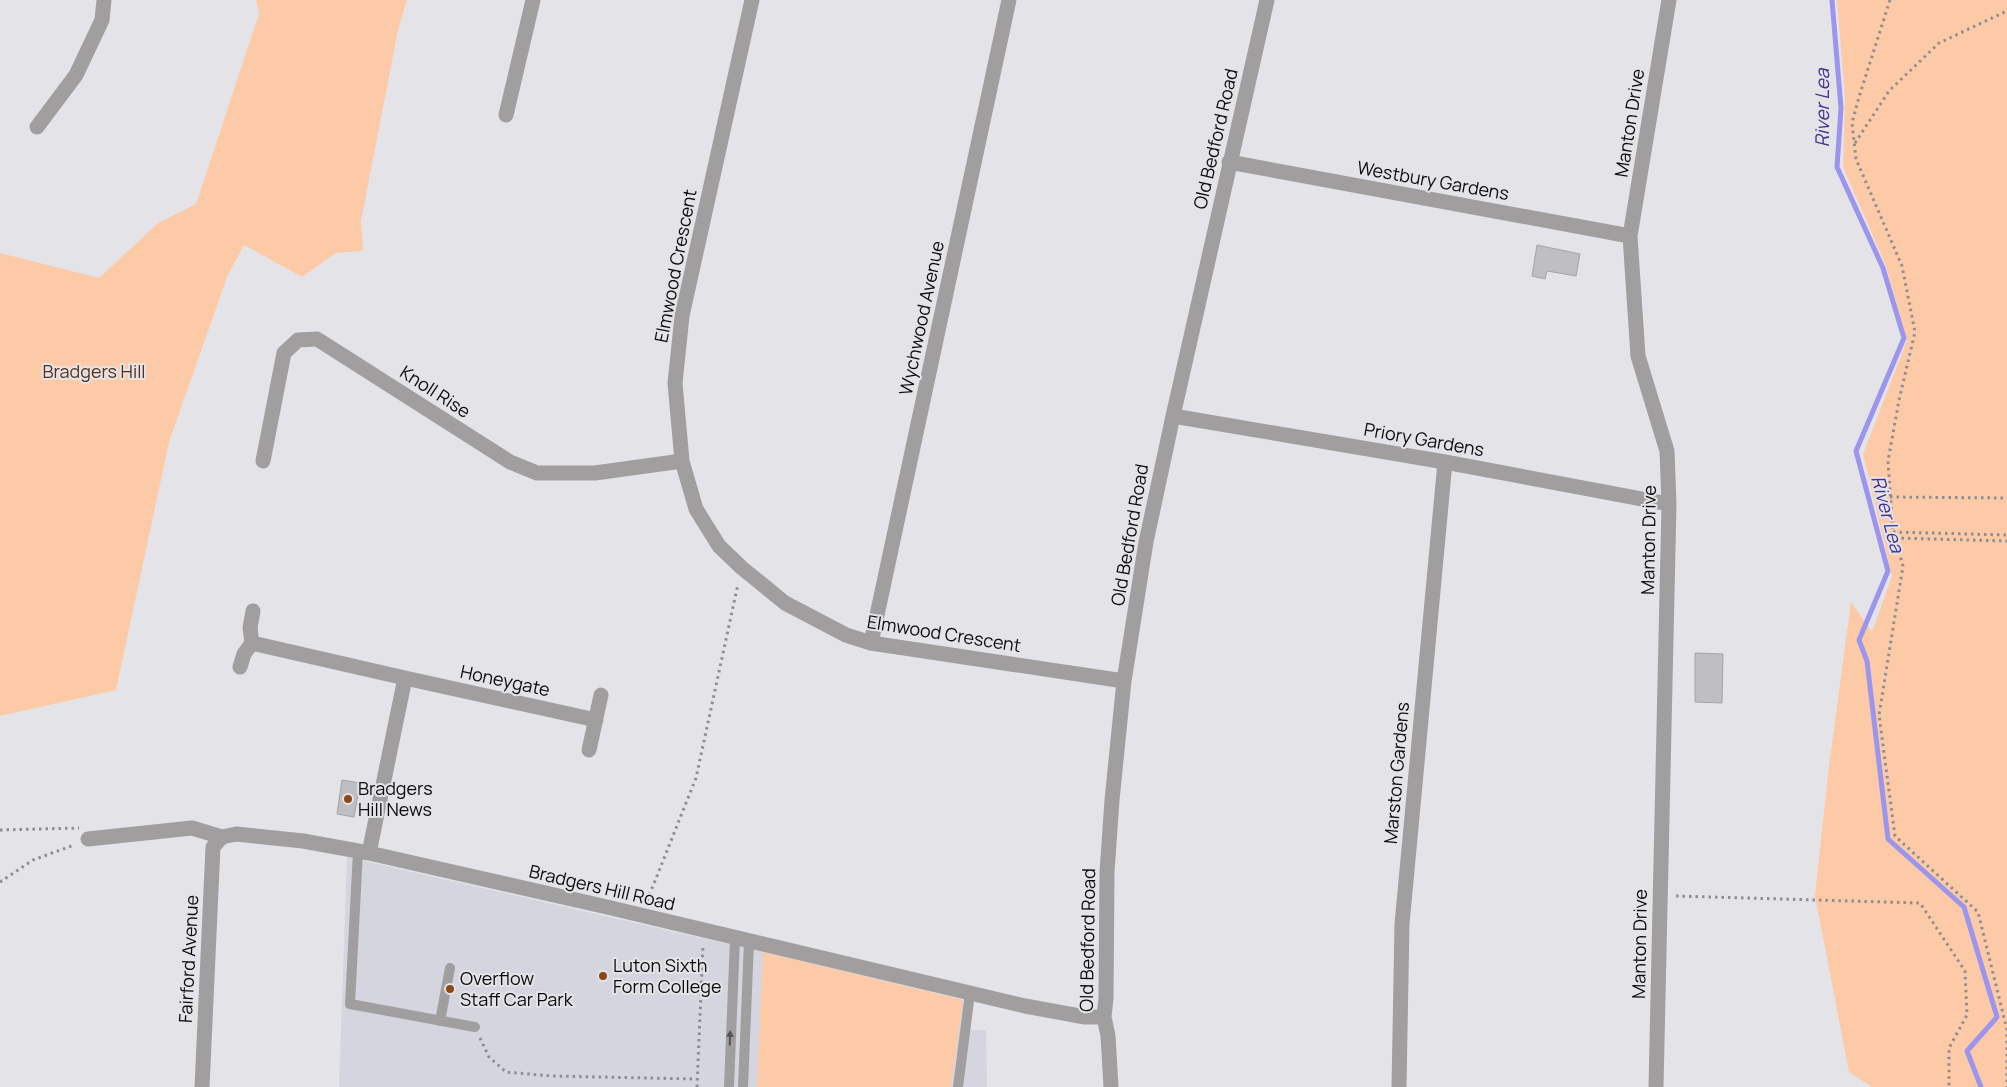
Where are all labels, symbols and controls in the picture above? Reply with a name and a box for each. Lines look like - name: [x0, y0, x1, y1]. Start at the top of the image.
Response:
- street label: Old Bedford Road: [1187, 66, 1243, 211]
- street label: Manton Drive: [1609, 67, 1649, 179]
- water label: River Lea: [1809, 67, 1835, 147]
- street label: Westbury Gardens: [1355, 155, 1511, 205]
- street label: Elmwood Crescent: [648, 187, 702, 345]
- street label: Wychwood Avenue: [893, 238, 949, 397]
- park label: Bradgers Hill: [42, 359, 146, 383]
- street label: Knoll Rise: [396, 359, 475, 423]
- street label: Priory Gardens: [1362, 417, 1486, 461]
- street label: Old Bedford Road: [1105, 462, 1153, 608]
- water label: River Lea: [1865, 473, 1911, 557]
- street label: Manton Drive: [1635, 485, 1661, 595]
- street label: Elmwood Crescent: [865, 609, 1023, 657]
- street label: Honeygate: [458, 659, 552, 701]
- street label: Marston Gardens: [1378, 701, 1414, 845]
- place label: Bradgers Hill News: [358, 776, 433, 821]
- marker: Bradgers Hill News: [342, 793, 354, 805]
- street label: Bradgers Hill Road: [527, 859, 678, 916]
- street label: Old Bedford Road: [1074, 868, 1100, 1012]
- street label: Manton Drive: [1626, 889, 1652, 999]
- street label: Fairford Avenue: [173, 894, 203, 1024]
- place label: Luton Sixth Form College: [613, 953, 721, 998]
- place label: Overflow Staff Car Park: [460, 966, 574, 1011]
- marker: Luton Sixth Form College: [597, 970, 609, 982]
- marker: Overflow Staff Car Park: [444, 983, 456, 995]
- one-way arrow: [727, 1030, 735, 1046]

